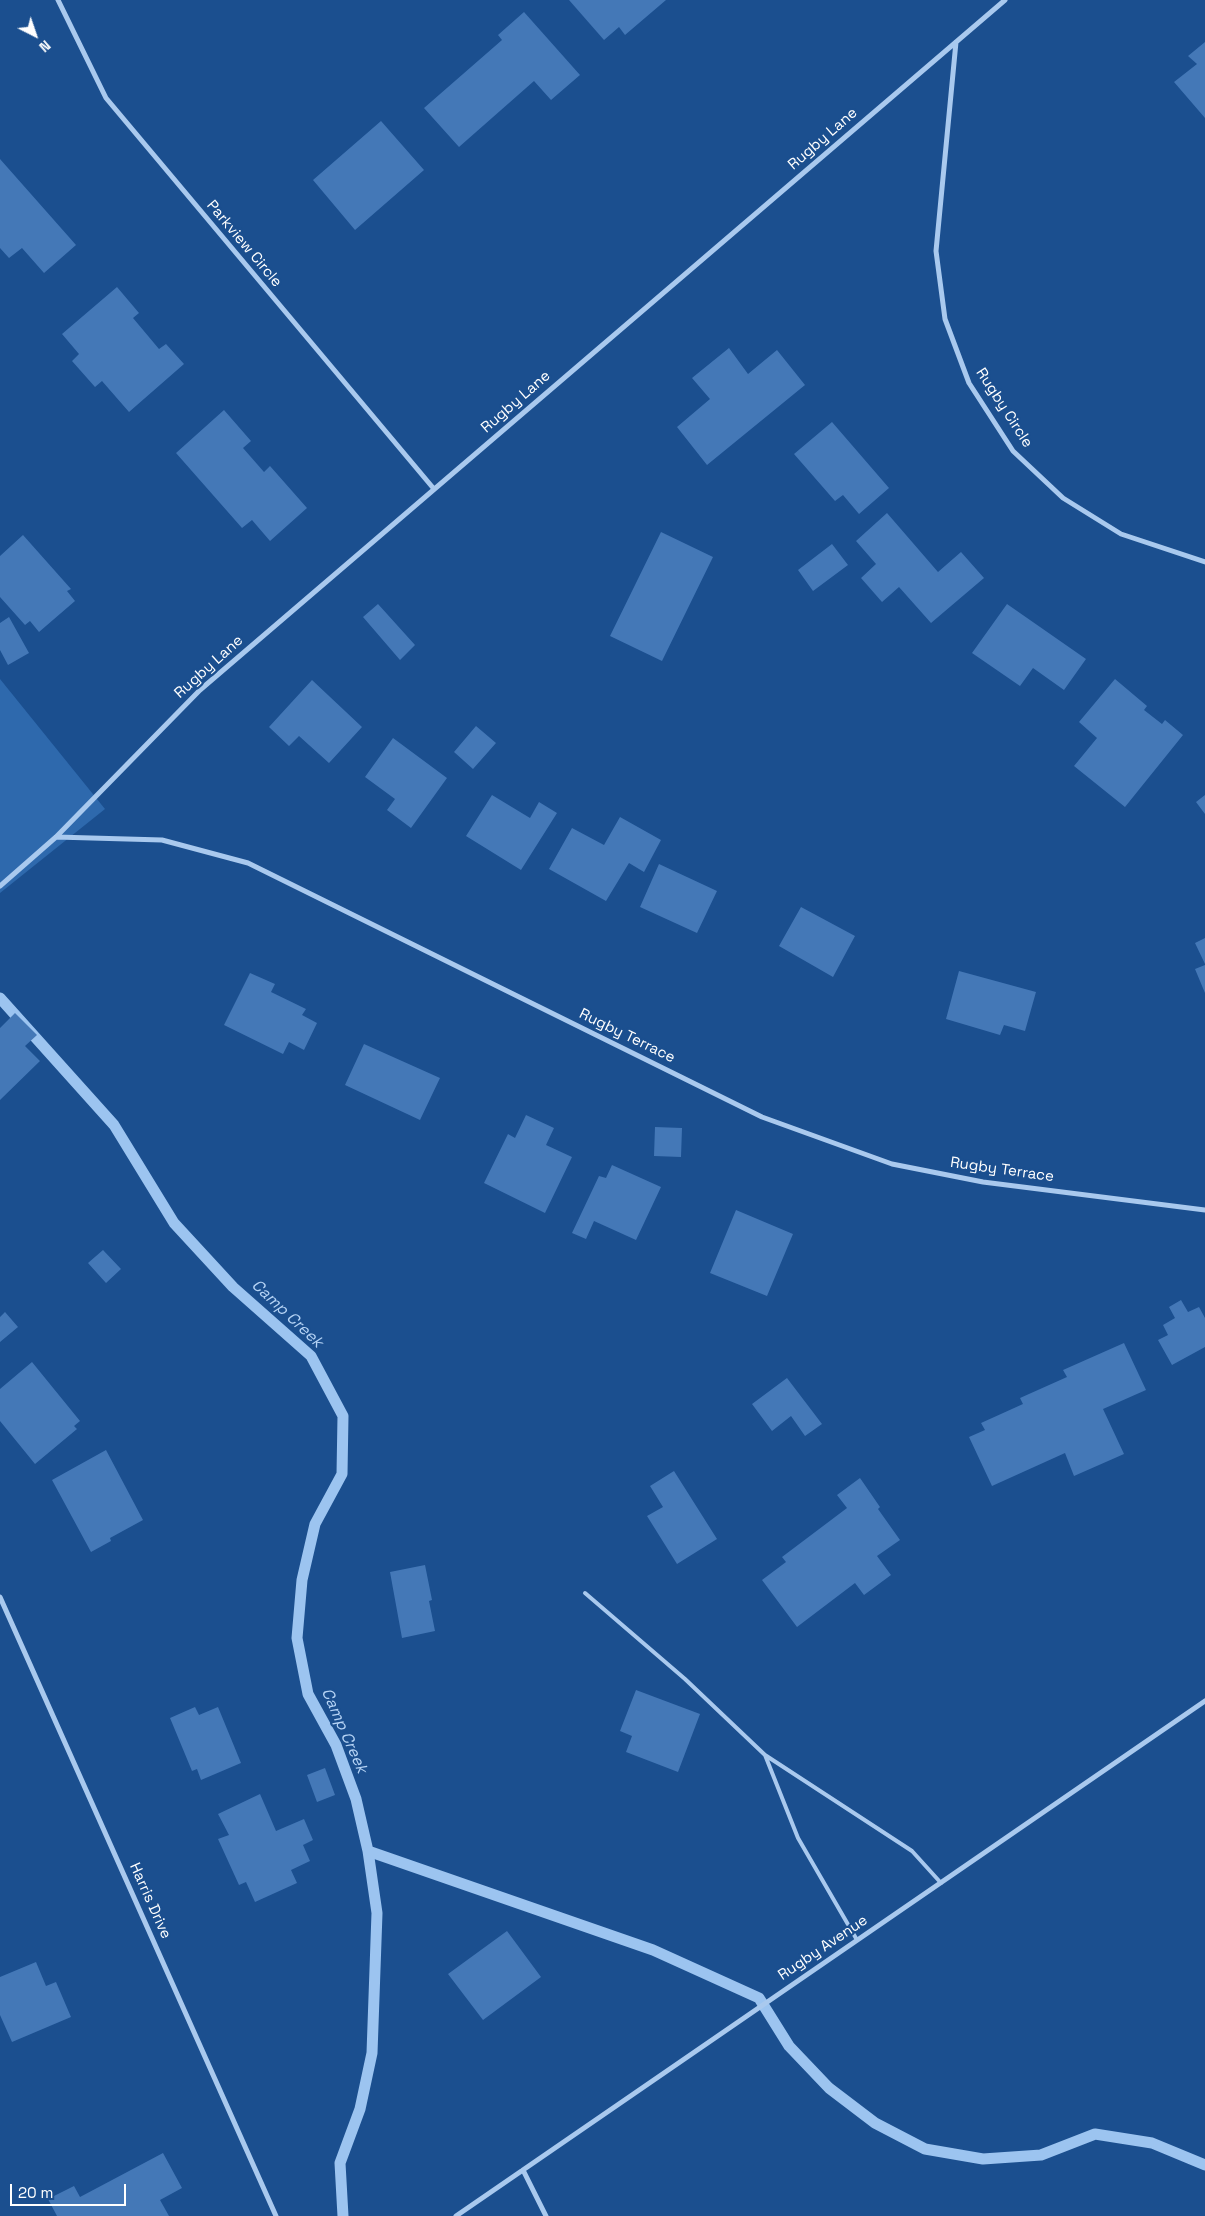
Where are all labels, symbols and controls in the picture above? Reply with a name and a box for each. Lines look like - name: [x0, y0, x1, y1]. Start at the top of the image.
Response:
- north arrow: [10, 10, 60, 60]
- text: N: [35, 36, 54, 56]
- street label: Rugby Lane: [785, 104, 861, 174]
- street label: Parkview Circle: [202, 197, 286, 291]
- street label: Rugby Circle: [972, 365, 1036, 451]
- street label: Rugby Lane: [478, 367, 554, 437]
- street label: Rugby Lane: [171, 632, 247, 702]
- street label: Rugby Terrace: [576, 1005, 678, 1067]
- street label: Rugby Terrace: [949, 1154, 1055, 1186]
- water label: Camp Creek: [247, 1276, 327, 1352]
- water label: Camp Creek: [317, 1685, 371, 1777]
- street label: Harris Drive: [125, 1860, 175, 1942]
- street label: Rugby Avenue: [775, 1911, 871, 1985]
- scale bar: [12, 2174, 129, 2206]
- text: 20 m: [18, 2183, 53, 2202]

